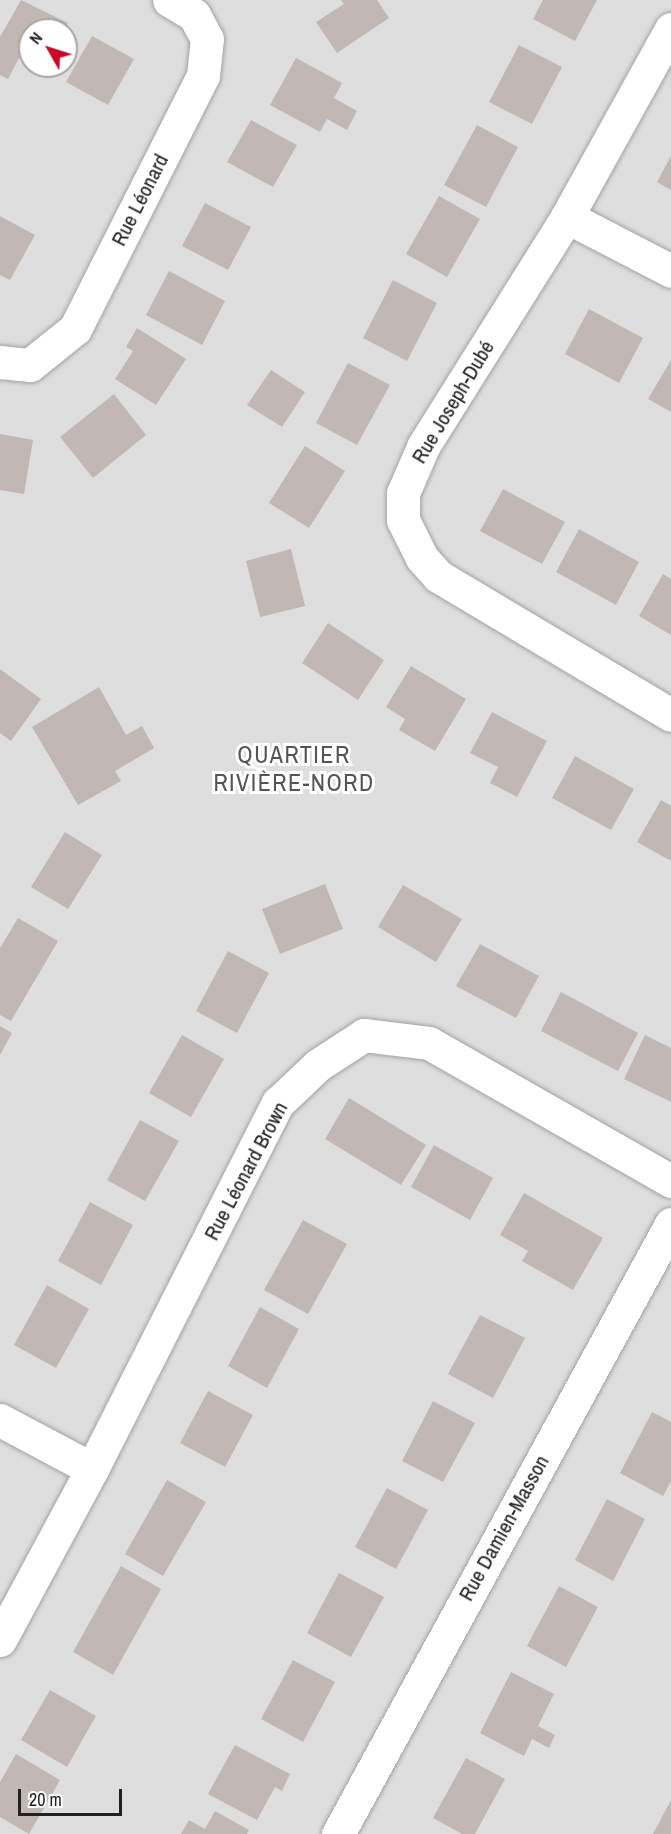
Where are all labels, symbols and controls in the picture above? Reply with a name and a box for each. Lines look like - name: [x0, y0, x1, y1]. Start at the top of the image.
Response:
- north arrow: [18, 18, 78, 78]
- text: N: [24, 27, 47, 49]
- street label: Rue Léonard: [106, 150, 174, 250]
- street label: Rue Joseph-Dubé: [406, 336, 500, 468]
- district label: QUARTIER RIVIÈRE-NORD: [213, 741, 375, 797]
- street label: Rue Léonard Brown: [199, 1097, 293, 1245]
- street label: Rue Damien-Masson: [454, 1451, 554, 1605]
- scale bar: [21, 1777, 124, 1815]
- text: 20 m: [29, 1787, 62, 1812]

